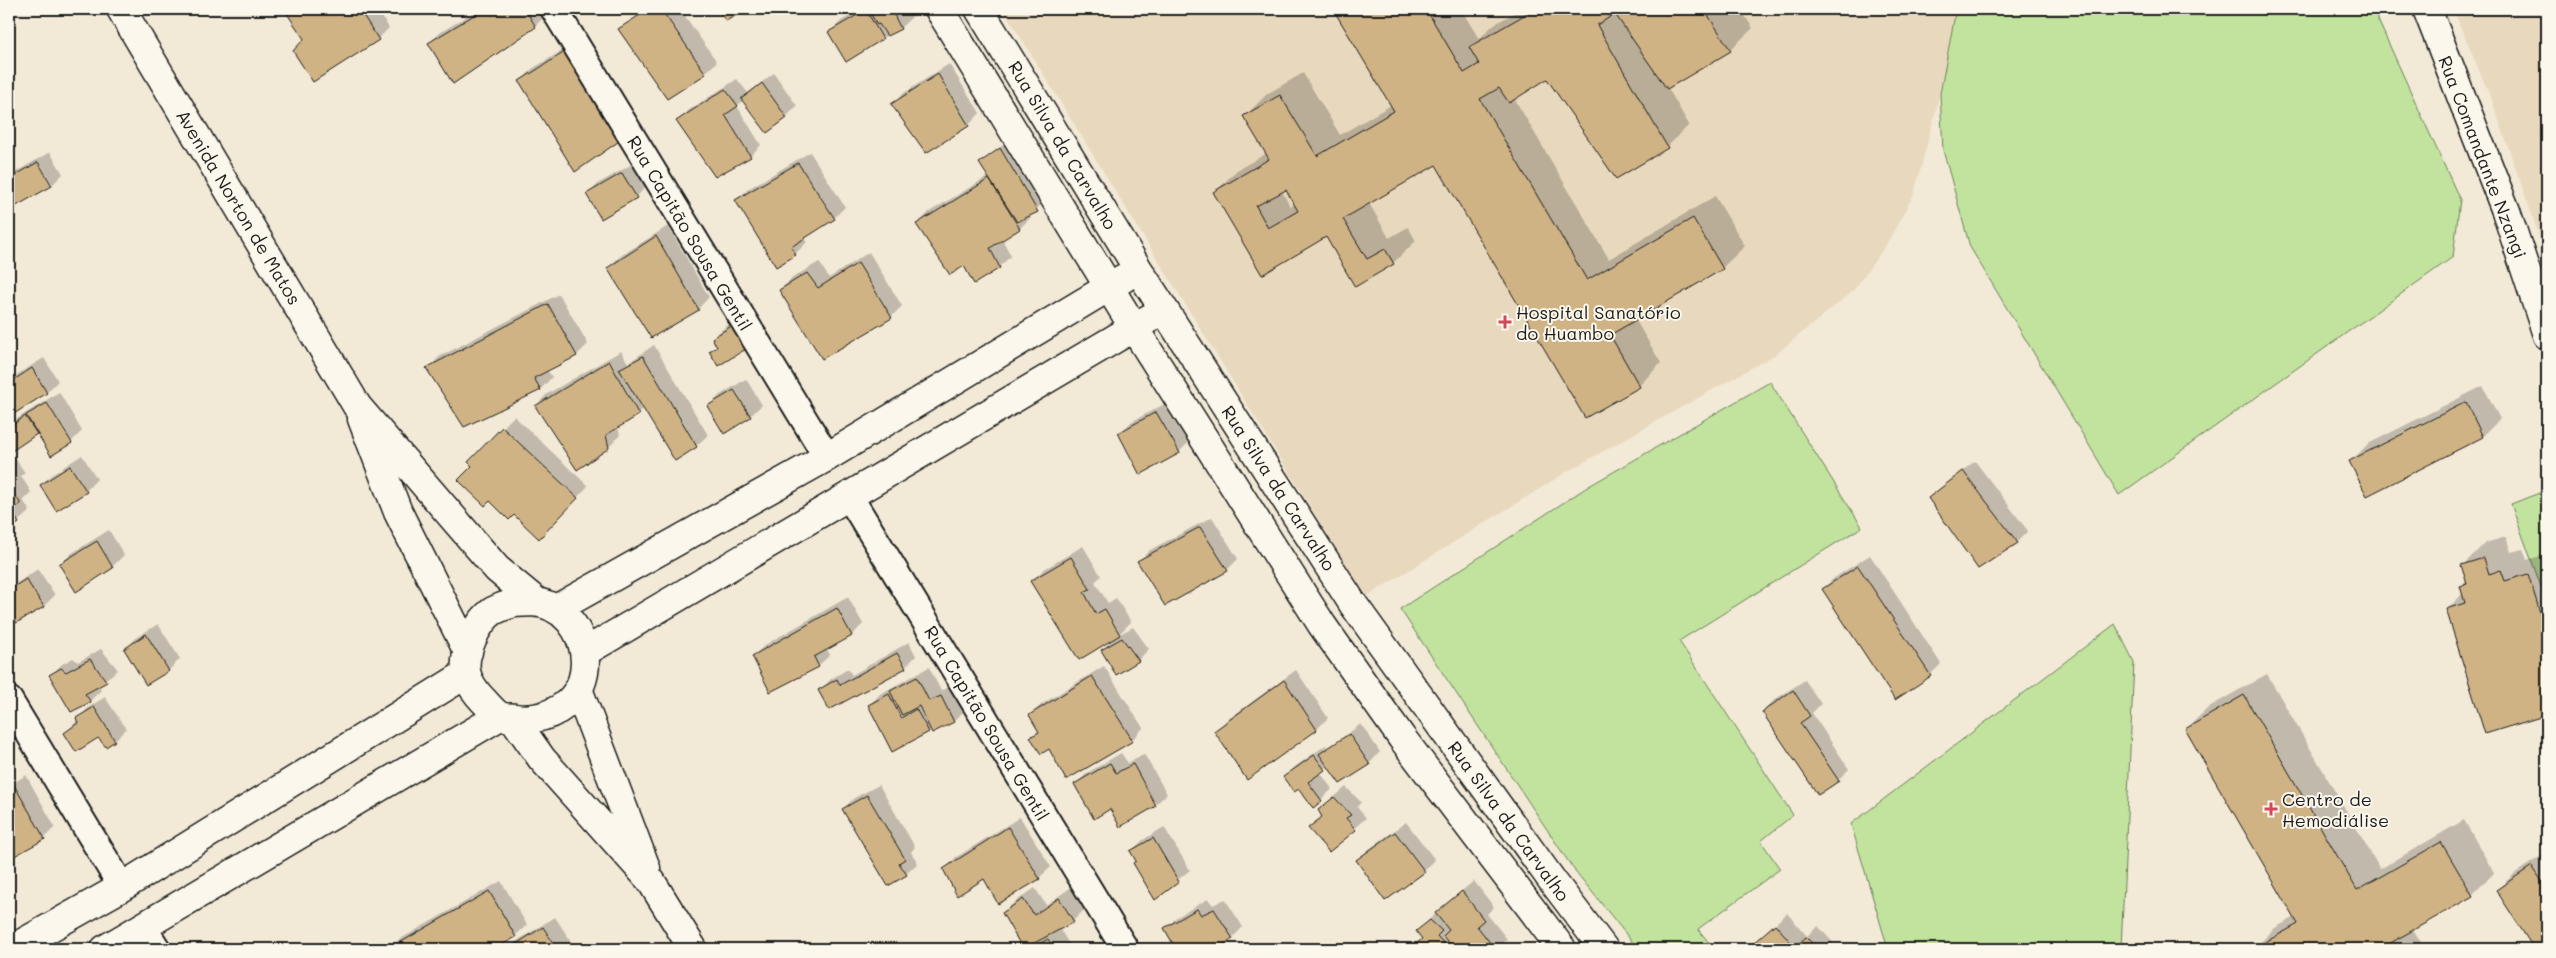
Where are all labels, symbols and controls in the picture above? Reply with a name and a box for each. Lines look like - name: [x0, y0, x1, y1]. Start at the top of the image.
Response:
- street label: Rua Comandante Nzangi: [2433, 52, 2533, 262]
- street label: Rua Silva da Carvalho: [1003, 56, 1123, 234]
- street label: Avenida Norton de Matos: [171, 105, 307, 309]
- street label: Rua Capitão Sousa Gentil: [622, 131, 758, 335]
- place label: Hospital Sanatório do Huambo: [1516, 300, 1681, 345]
- marker: Hospital Sanatório do Huambo: [1498, 315, 1512, 329]
- street label: Rua Silva da Carvalho: [1216, 401, 1342, 576]
- street label: Rua Capitão Sousa Gentil: [919, 621, 1055, 825]
- street label: Rua Silva da Carvalho: [1443, 736, 1575, 906]
- place label: Centro de Hemodiálise: [2282, 787, 2389, 832]
- marker: Centro de Hemodiálise: [2264, 802, 2278, 816]

